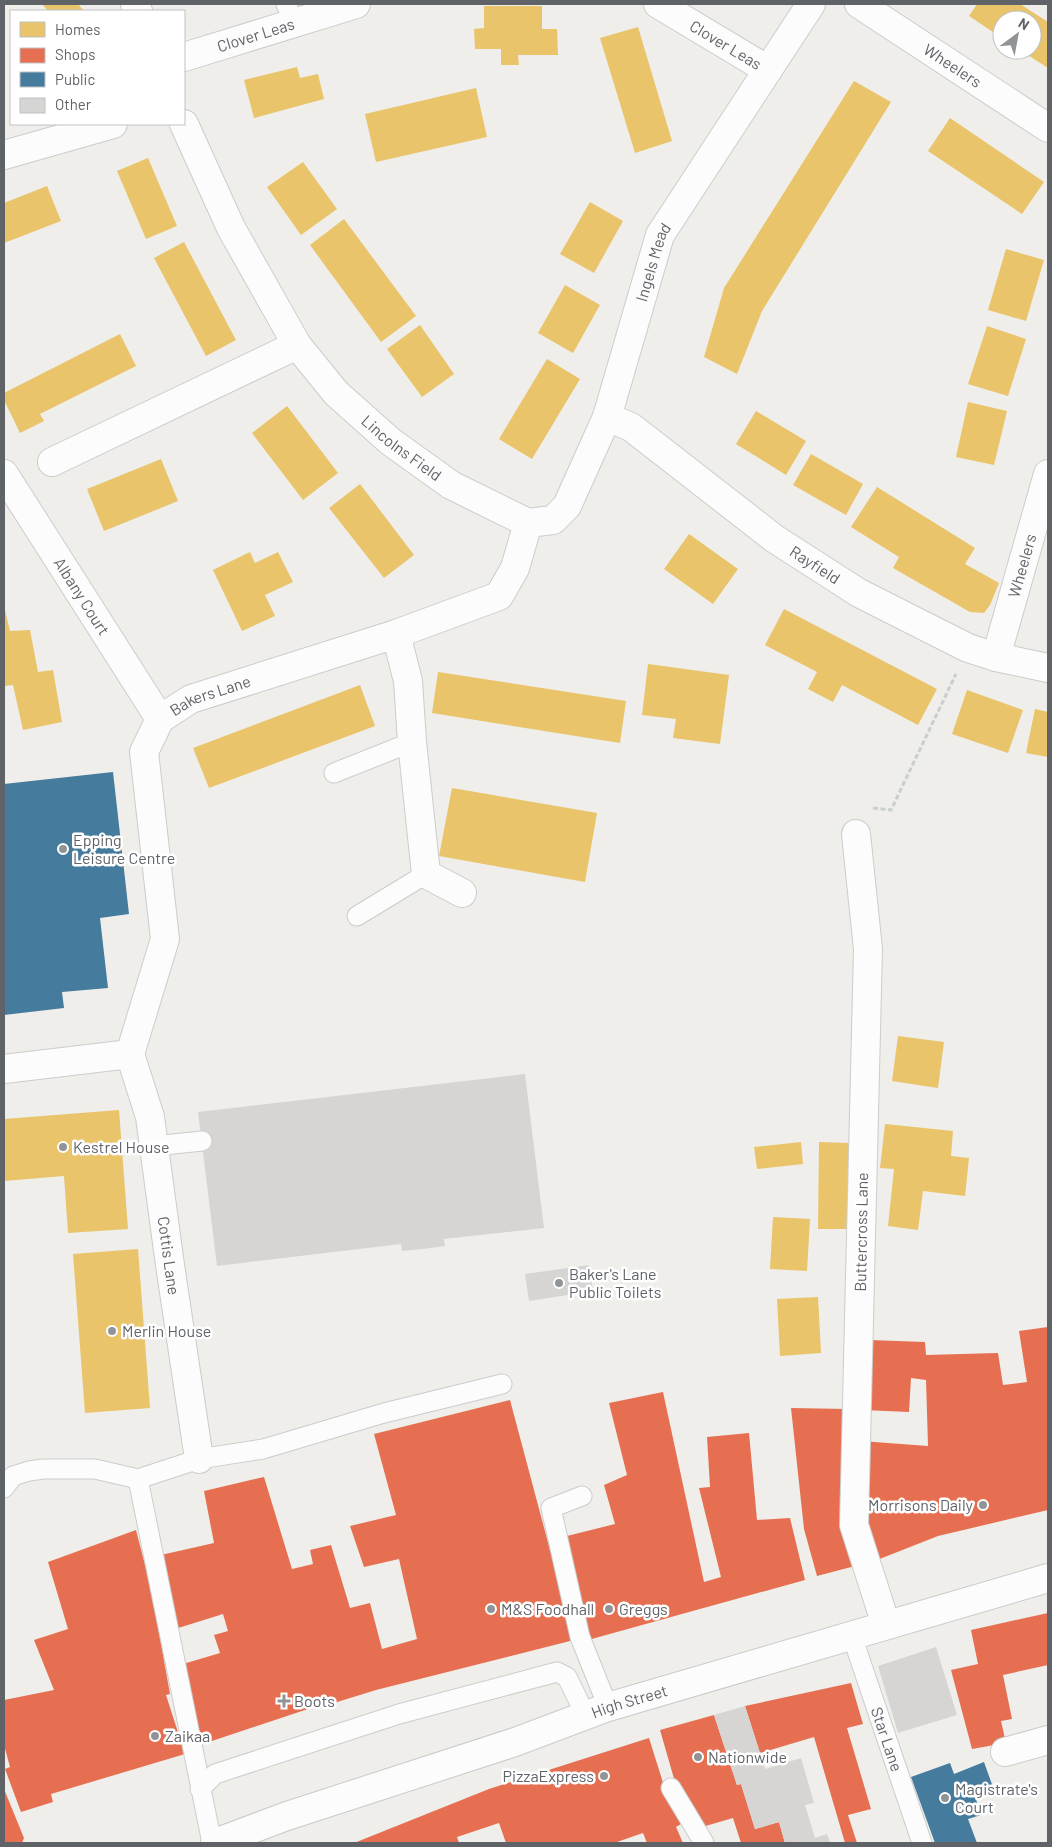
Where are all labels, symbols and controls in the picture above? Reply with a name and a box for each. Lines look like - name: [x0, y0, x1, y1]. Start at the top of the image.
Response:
- legend: [10, 10, 185, 125]
- north arrow: [992, 10, 1042, 60]
- street label: Clover Leas: [214, 14, 297, 55]
- text: N: [1016, 14, 1033, 33]
- street label: Clover Leas: [687, 15, 765, 73]
- text: Homes: [55, 20, 100, 38]
- street label: Wheelers: [920, 39, 985, 91]
- text: Shops: [55, 45, 95, 63]
- text: Public: [55, 70, 95, 88]
- text: Other: [55, 95, 92, 113]
- street label: Ingels Mead: [631, 219, 674, 304]
- street label: Lincolns Field: [358, 411, 446, 484]
- street label: Wheelers: [1003, 531, 1040, 600]
- street label: Rayfield: [787, 541, 844, 587]
- street label: Albany Court: [51, 554, 114, 638]
- street label: Bakers Lane: [166, 671, 253, 719]
- place label: Epping Leisure Centre: [73, 830, 175, 867]
- marker: Epping Leisure Centre: [57, 843, 69, 855]
- place label: Kestrel House: [73, 1137, 170, 1156]
- marker: Kestrel House: [57, 1141, 69, 1153]
- street label: Buttercross Lane: [850, 1172, 871, 1292]
- street label: Cottis Lane: [155, 1215, 184, 1296]
- place label: Baker's Lane Public Toilets: [569, 1264, 661, 1301]
- marker: Baker's Lane Public Toilets: [553, 1277, 565, 1289]
- place label: Merlin House: [122, 1321, 211, 1340]
- marker: Merlin House: [106, 1325, 118, 1337]
- place label: Morrisons Daily: [868, 1495, 974, 1514]
- marker: Morrisons Daily: [977, 1499, 989, 1511]
- place label: M&S Foodhall: [501, 1599, 594, 1618]
- place label: Greggs: [619, 1599, 668, 1618]
- marker: M&S Foodhall: [485, 1603, 497, 1615]
- marker: Greggs: [603, 1603, 615, 1615]
- street label: High Street: [588, 1680, 669, 1722]
- place label: Boots: [294, 1691, 335, 1710]
- marker: Boots: [278, 1695, 290, 1707]
- street label: Star Lane: [868, 1704, 907, 1774]
- place label: Zaikaa: [165, 1726, 210, 1745]
- marker: Zaikaa: [149, 1730, 161, 1742]
- place label: Nationwide: [708, 1747, 787, 1766]
- marker: Nationwide: [692, 1751, 704, 1763]
- place label: PizzaExpress: [503, 1766, 594, 1785]
- marker: PizzaExpress: [598, 1770, 610, 1782]
- place label: Magistrate's Court: [955, 1779, 1038, 1816]
- marker: Magistrate's Court: [939, 1792, 951, 1804]

